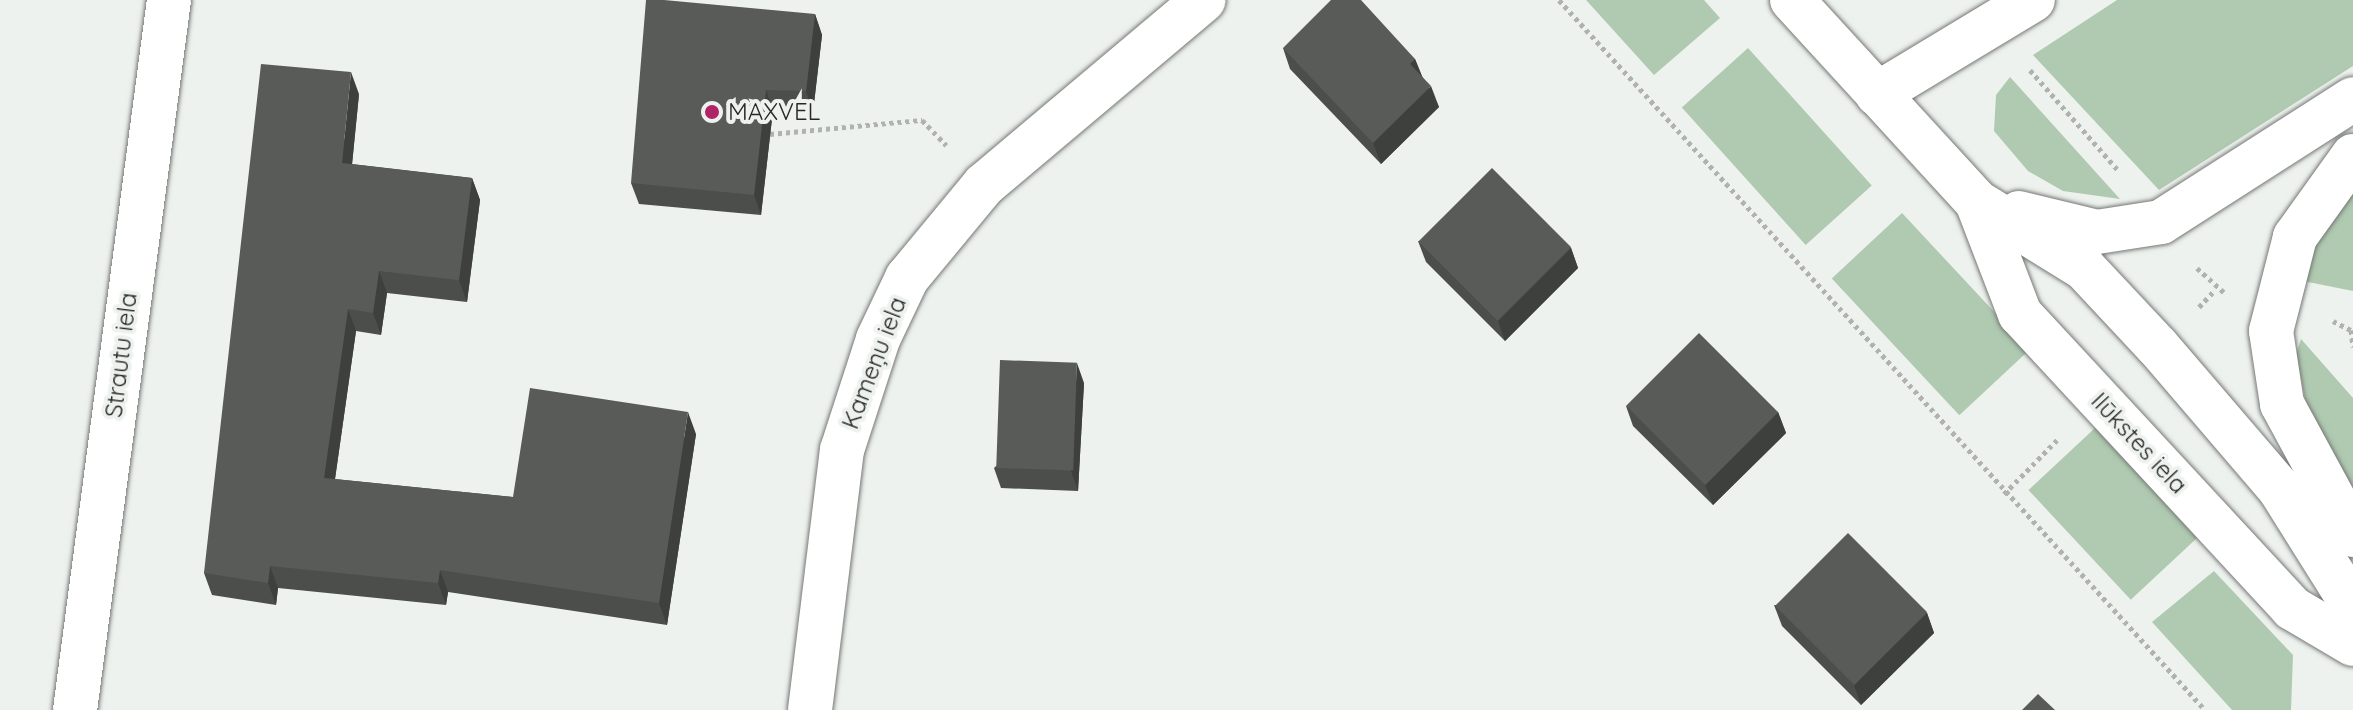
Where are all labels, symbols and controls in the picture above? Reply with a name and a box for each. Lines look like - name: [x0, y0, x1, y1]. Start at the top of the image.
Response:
- place label: MAXVEL: [728, 98, 820, 126]
- marker: MAXVEL: [703, 103, 721, 121]
- street label: Strautu iela: [99, 291, 143, 419]
- street label: Kameņu iela: [836, 293, 912, 433]
- street label: Ilūkstes iela: [2085, 387, 2193, 499]

